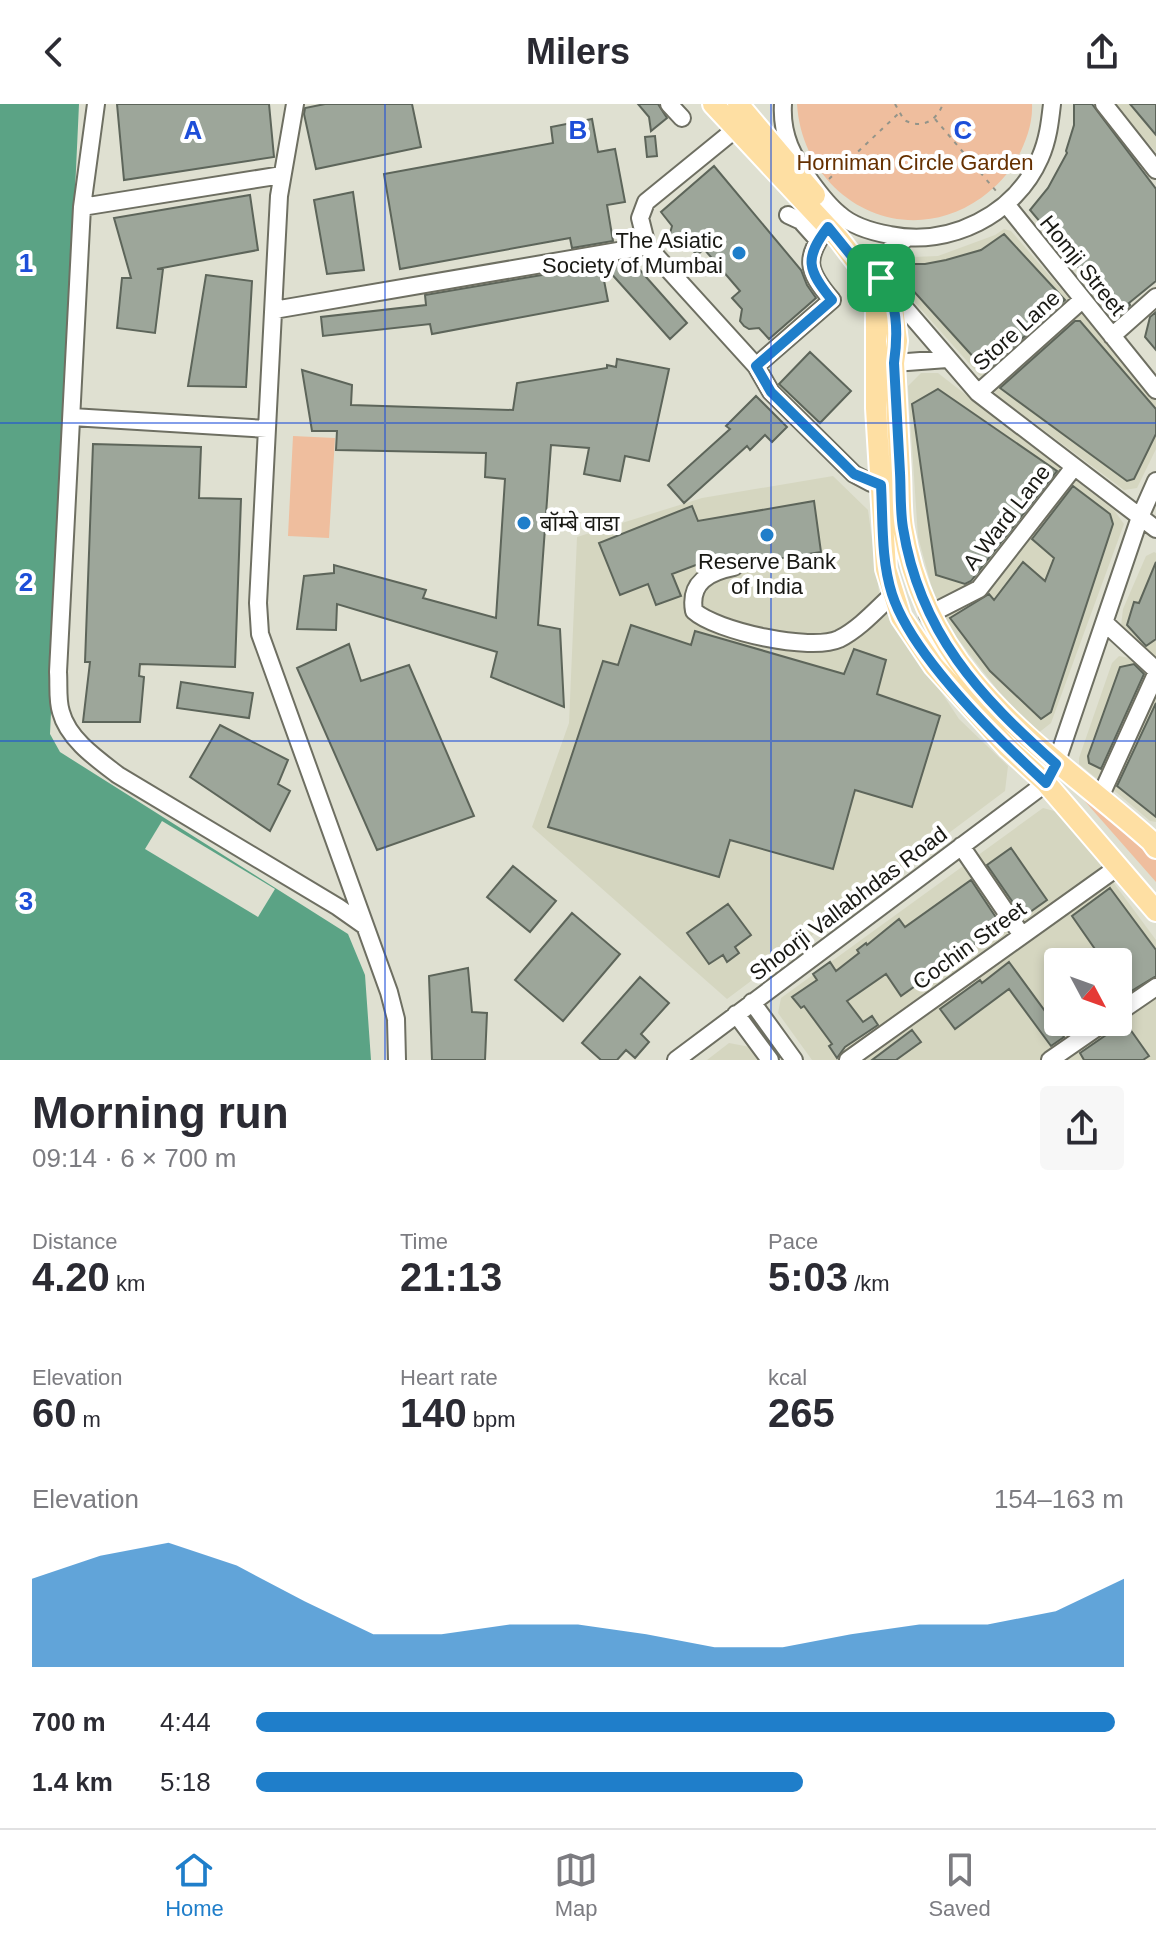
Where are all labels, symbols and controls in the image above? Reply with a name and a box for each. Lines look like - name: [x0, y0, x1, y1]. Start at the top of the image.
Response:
- icon: back: [32, 30, 76, 74]
- icon: share: [1080, 30, 1124, 74]
- text: Milers: [526, 31, 630, 72]
- text: A: [184, 115, 203, 145]
- text: B: [569, 115, 587, 145]
- text: C: [954, 115, 973, 145]
- park label: Horniman Circle Garden: [796, 150, 1034, 175]
- street label: Homji Street: [1035, 210, 1130, 320]
- place label: The Asiatic Society of Mumbai: [542, 228, 723, 278]
- marker: The Asiatic Society of Mumbai: [730, 244, 748, 262]
- pin: [847, 244, 915, 312]
- text: 1: [19, 248, 33, 278]
- icon: arrive: [859, 256, 903, 300]
- street label: Store Lane: [968, 285, 1065, 376]
- street label: A Ward Lane: [958, 460, 1055, 575]
- place label: बॉम्बे वाडा: [540, 510, 620, 536]
- marker: बॉम्बे वाडा: [515, 514, 533, 532]
- marker: Reserve Bank of India: [758, 526, 776, 544]
- place label: Reserve Bank of India: [698, 549, 837, 599]
- text: 2: [19, 567, 33, 597]
- street label: Shoorji Vallabhdas Road: [745, 821, 952, 986]
- text: 3: [19, 886, 33, 916]
- street label: Cochin Street: [908, 896, 1031, 995]
- north arrow: [1044, 948, 1132, 1036]
- map controls: [1044, 948, 1132, 1036]
- button: share: [1040, 1086, 1124, 1170]
- text: Morning run: [32, 1088, 289, 1137]
- text: 09:14 · 6 × 700 m: [32, 1143, 237, 1173]
- text: Distance: [32, 1229, 118, 1254]
- text: Time: [400, 1229, 448, 1254]
- text: Pace: [768, 1229, 818, 1254]
- text: 4.20: [32, 1255, 110, 1299]
- text: 21:13: [400, 1255, 502, 1299]
- text: 5:03: [768, 1255, 848, 1299]
- text: km: [110, 1271, 145, 1296]
- text: /km: [848, 1271, 890, 1296]
- text: Elevation: [32, 1365, 123, 1390]
- text: Heart rate: [400, 1365, 498, 1390]
- text: kcal: [768, 1365, 807, 1390]
- text: 60: [32, 1391, 77, 1435]
- text: 140: [400, 1391, 467, 1435]
- text: 265: [768, 1391, 835, 1435]
- text: m: [77, 1407, 101, 1432]
- text: bpm: [467, 1407, 516, 1432]
- text: Elevation: [32, 1484, 139, 1514]
- text: 154–163 m: [994, 1484, 1124, 1514]
- text: 700 m: [32, 1707, 106, 1737]
- text: 4:44: [160, 1707, 211, 1737]
- text: 1.4 km: [32, 1767, 113, 1797]
- text: 5:18: [160, 1767, 211, 1797]
- tab: Home: [165, 1848, 224, 1922]
- tab: Map: [554, 1848, 598, 1922]
- tab: Saved: [928, 1848, 991, 1922]

